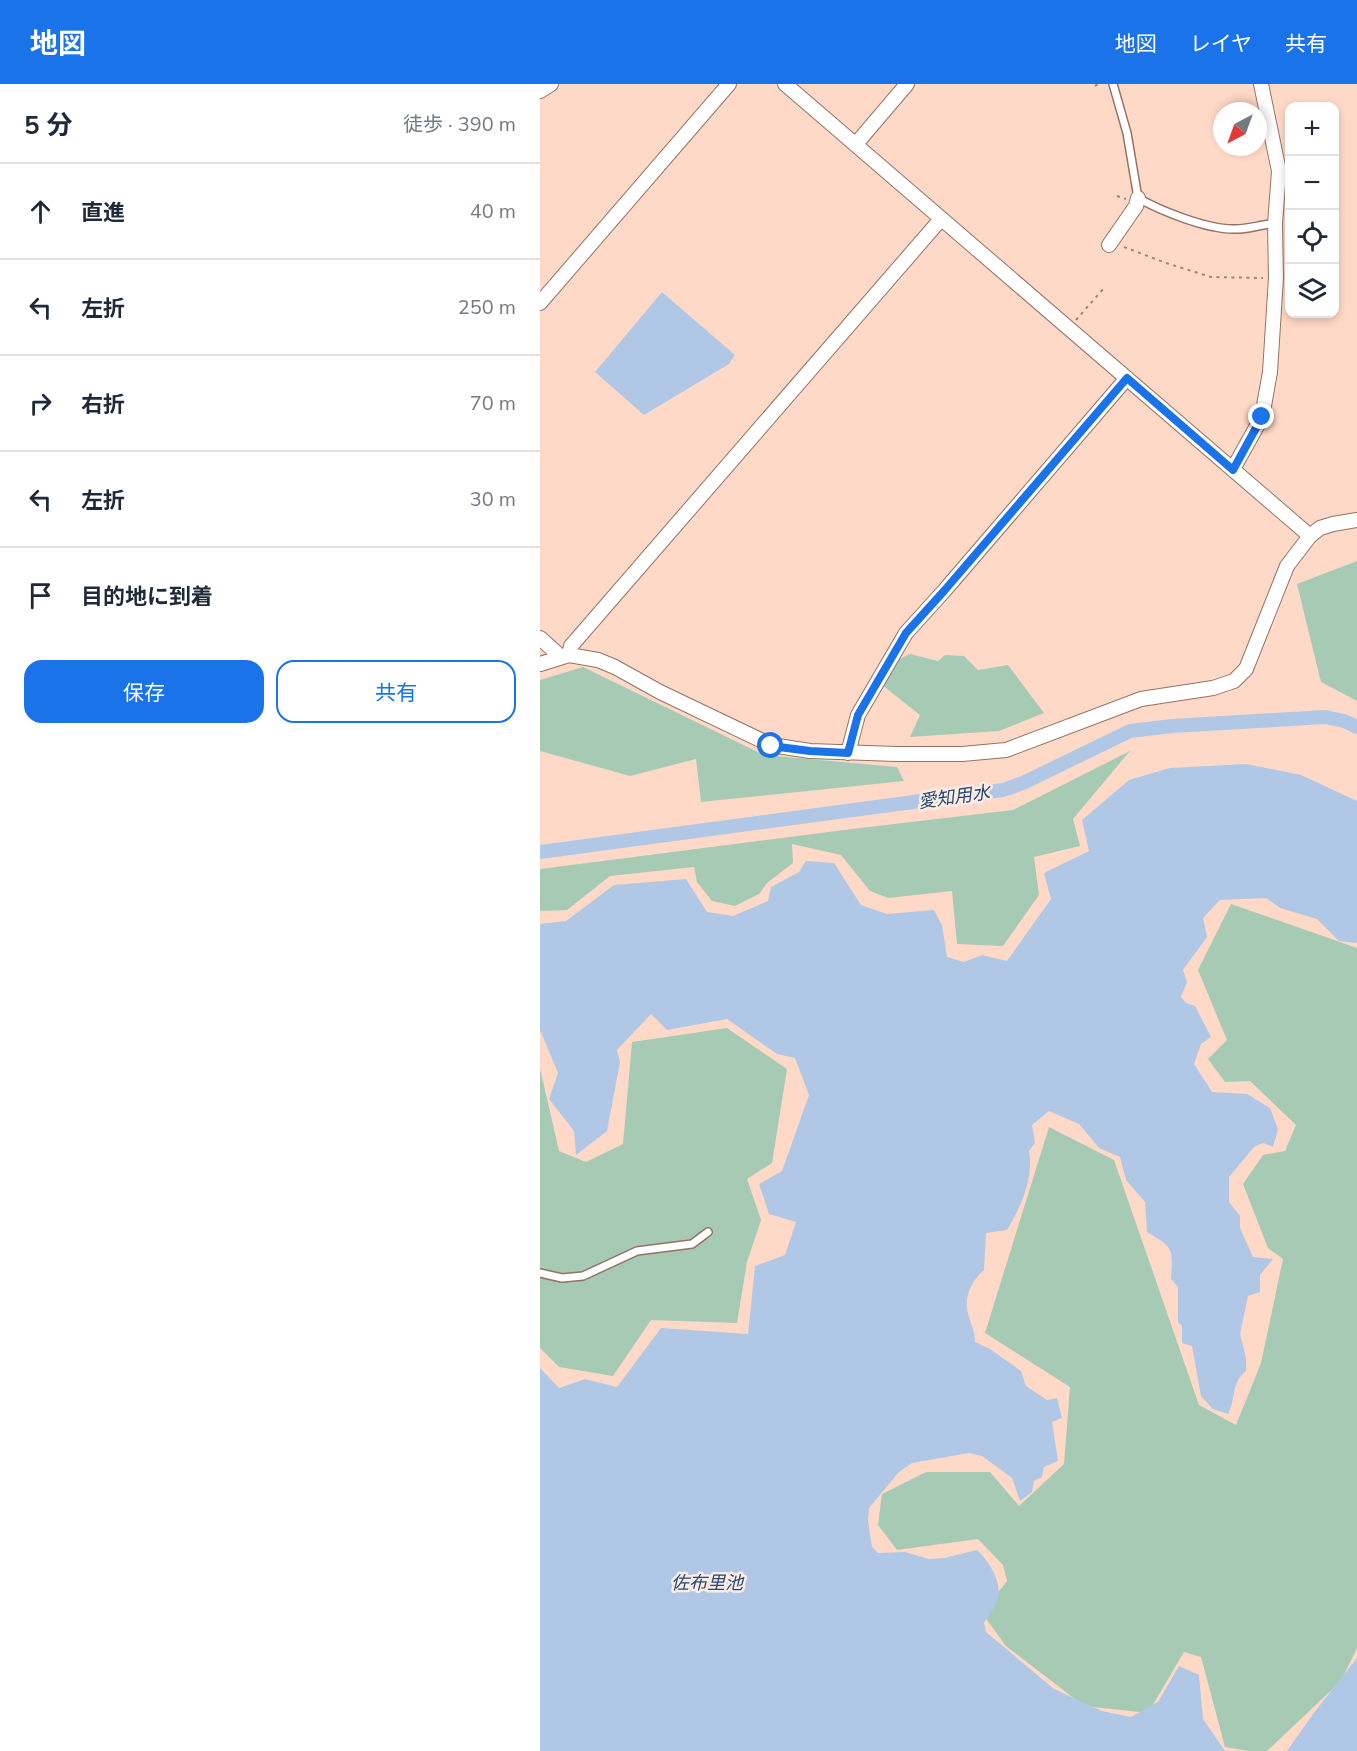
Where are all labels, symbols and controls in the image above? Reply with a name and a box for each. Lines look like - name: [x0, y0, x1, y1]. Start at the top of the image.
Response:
- text: 地図: [30, 25, 86, 63]
- text: 地図: [1115, 30, 1157, 58]
- text: レイヤ: [1190, 30, 1252, 58]
- text: 共有: [1285, 30, 1327, 58]
- north arrow: [1213, 102, 1267, 156]
- map controls: [1285, 102, 1339, 318]
- button: +: [1285, 102, 1339, 156]
- text: 5 分: [24, 108, 73, 143]
- text: 徒歩 · 390 m: [403, 111, 516, 138]
- button: −: [1285, 156, 1339, 210]
- icon: ahead: [24, 195, 57, 228]
- text: 直進: [81, 198, 125, 228]
- text: 40 m: [470, 198, 516, 225]
- button: locate: [1285, 210, 1339, 264]
- button: layers: [1285, 264, 1339, 318]
- icon: left: [24, 291, 57, 324]
- text: 左折: [81, 294, 125, 324]
- text: 250 m: [458, 294, 516, 321]
- icon: right: [24, 387, 57, 420]
- text: 右折: [81, 390, 125, 420]
- text: 70 m: [470, 390, 516, 417]
- route end: [1248, 403, 1274, 429]
- icon: left: [24, 483, 57, 516]
- text: 左折: [81, 486, 125, 516]
- text: 30 m: [470, 486, 516, 513]
- icon: arrive: [24, 579, 57, 612]
- text: 目的地に到着: [81, 582, 213, 612]
- button: 保存: [24, 660, 264, 723]
- button: 共有: [276, 660, 516, 723]
- route start: [757, 732, 783, 758]
- water label: 愛知用水: [917, 780, 993, 814]
- water label: 佐布里池: [671, 1571, 745, 1595]

